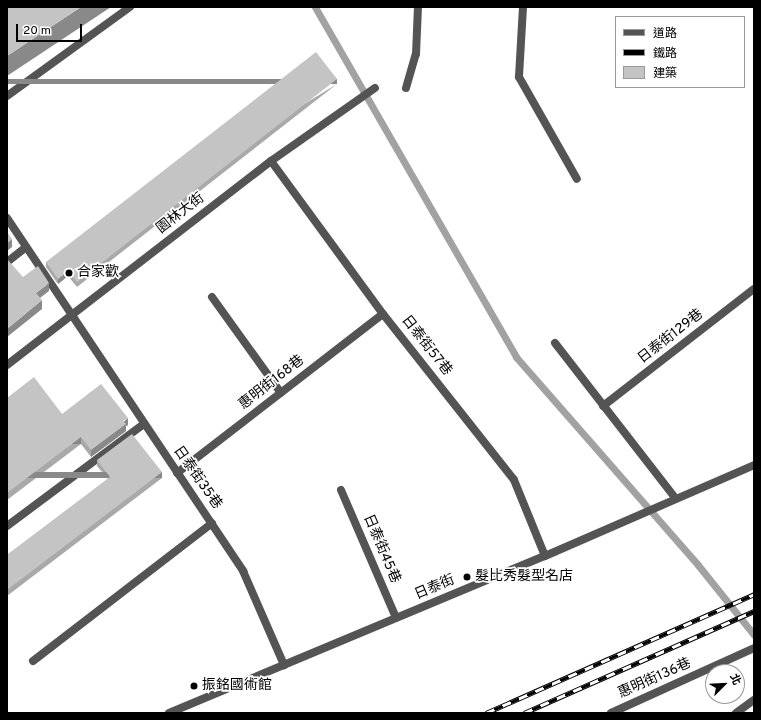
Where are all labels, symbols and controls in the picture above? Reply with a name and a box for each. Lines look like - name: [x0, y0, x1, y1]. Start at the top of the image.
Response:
- scale bar: [18, 16, 84, 42]
- legend: [615, 16, 745, 88]
- text: 20 m: [23, 23, 51, 39]
- text: 道路: [653, 26, 677, 42]
- text: 鐵路: [653, 46, 677, 62]
- text: 建築: [653, 66, 677, 82]
- street label: 園林大街: [154, 190, 208, 238]
- place label: 合家歡: [77, 265, 119, 281]
- marker: 合家歡: [64, 268, 74, 278]
- street label: 日泰街129巷: [635, 306, 707, 368]
- street label: 日泰街57巷: [397, 313, 455, 379]
- street label: 惠明街168巷: [236, 352, 308, 414]
- street label: 日泰街35巷: [169, 443, 225, 513]
- street label: 日泰街45巷: [359, 512, 403, 586]
- place label: 髮比秀髮型名店: [475, 569, 573, 585]
- street label: 日泰街: [412, 572, 458, 604]
- marker: 髮比秀髮型名店: [462, 572, 472, 582]
- street label: 惠明街136巷: [616, 655, 694, 703]
- north arrow: [705, 664, 745, 704]
- text: 北: [726, 672, 744, 687]
- place label: 振銘國術館: [202, 678, 272, 694]
- marker: 振銘國術館: [189, 681, 199, 691]

